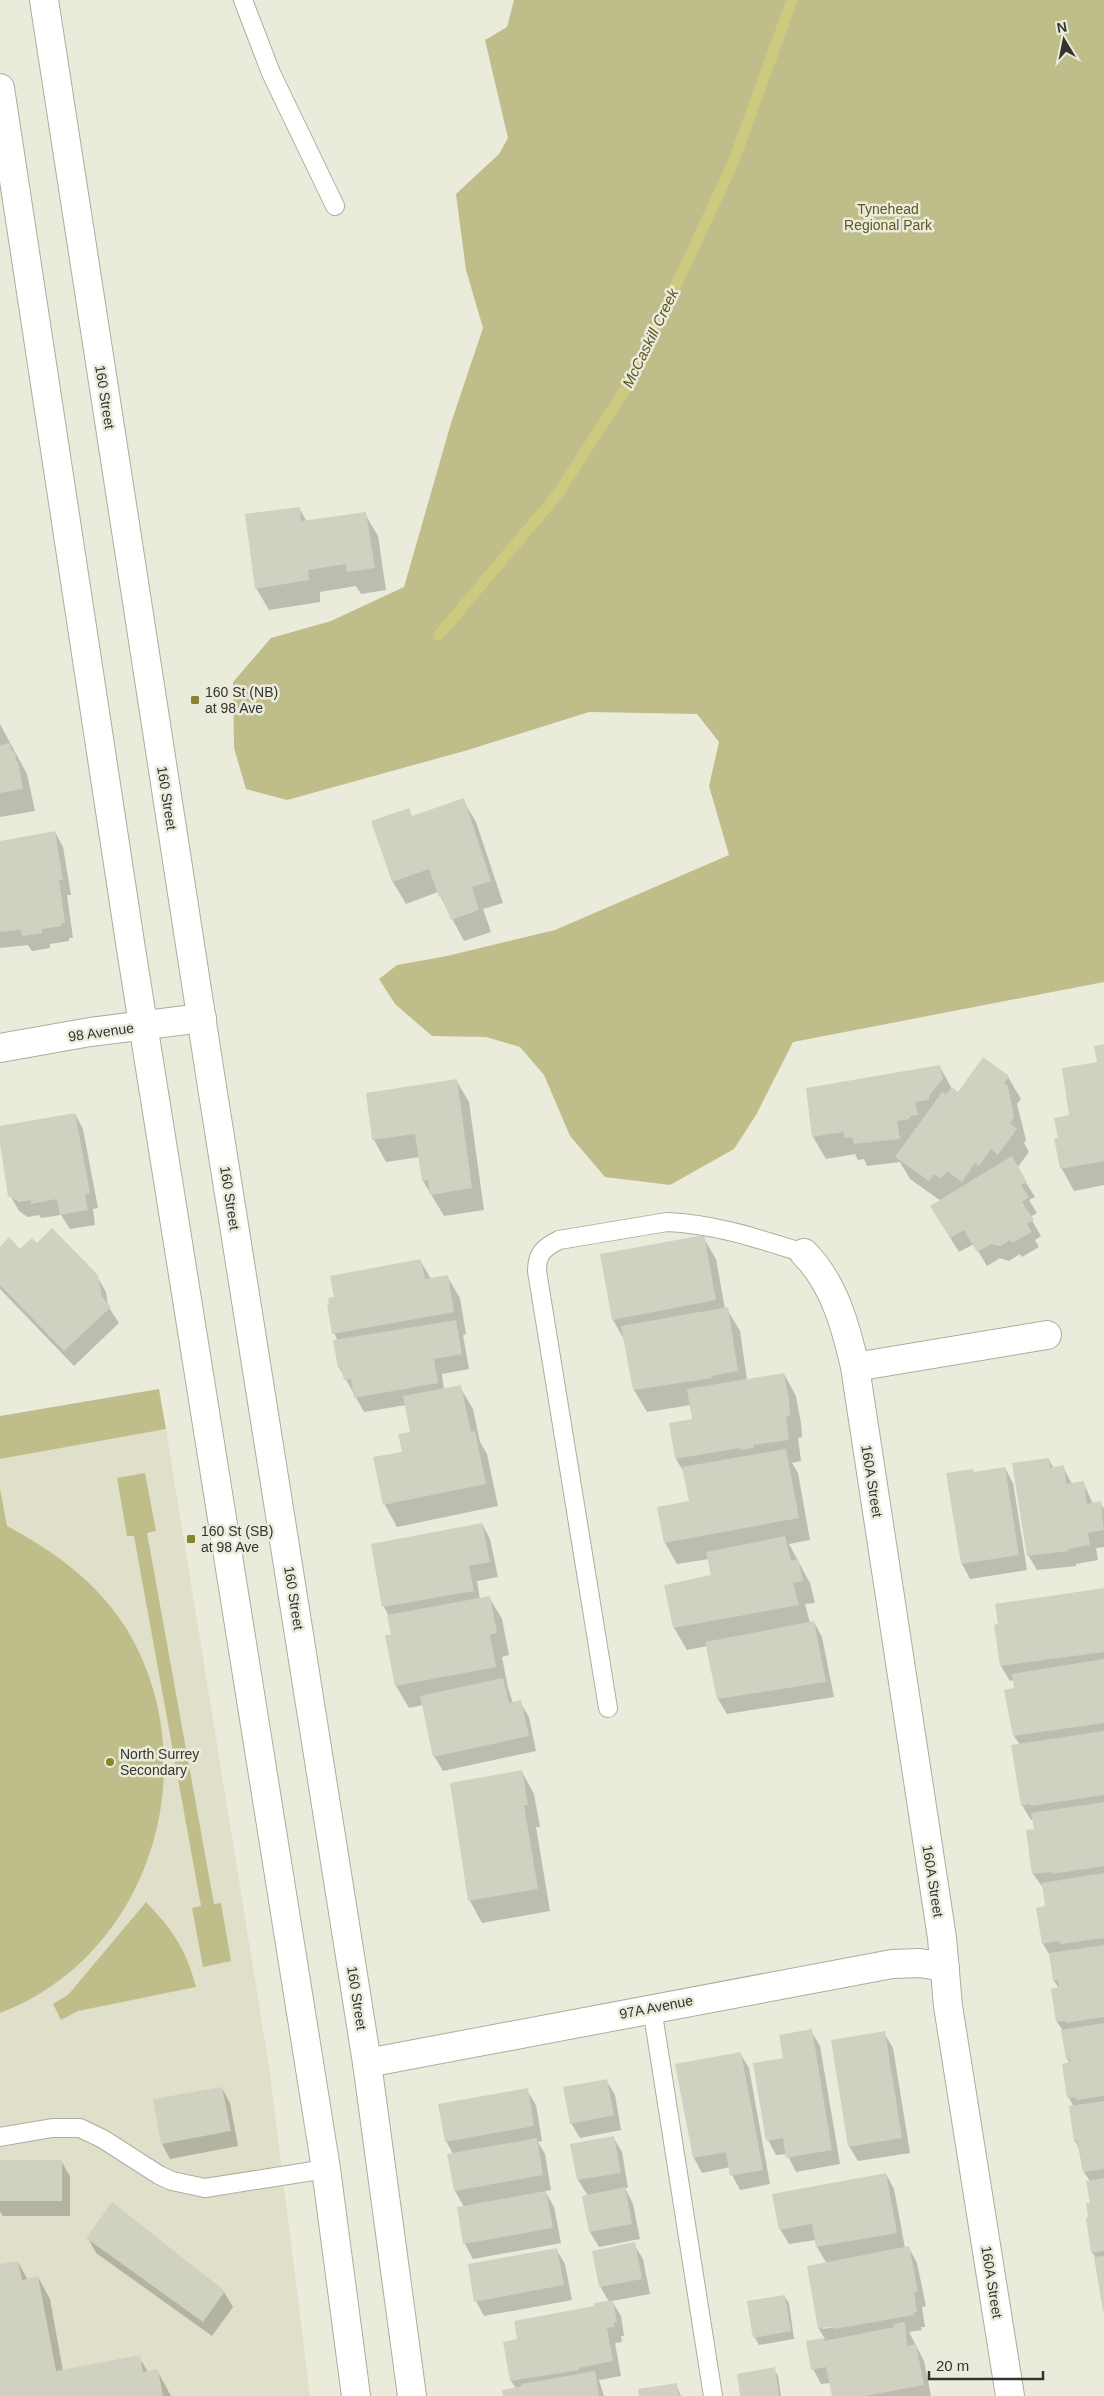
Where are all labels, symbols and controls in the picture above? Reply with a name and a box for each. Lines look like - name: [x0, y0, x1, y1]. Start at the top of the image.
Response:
- north arrow: [1039, 15, 1089, 65]
- text: N: [1055, 18, 1068, 36]
- park label: Tynehead Regional Park: [844, 201, 933, 233]
- water label: McCaskill Creek: [619, 284, 682, 390]
- street label: 160 Street: [92, 364, 118, 430]
- place label: 160 St (NB) at 98 Ave: [205, 684, 278, 716]
- marker: 160 St (NB) at 98 Ave: [189, 694, 201, 706]
- street label: 160 Street: [154, 765, 180, 831]
- street label: 98 Avenue: [67, 1019, 135, 1045]
- street label: 160 Street: [217, 1165, 243, 1231]
- street label: 160A Street: [858, 1444, 886, 1518]
- place label: 160 St (SB) at 98 Ave: [201, 1523, 273, 1555]
- marker: 160 St (SB) at 98 Ave: [185, 1533, 197, 1545]
- street label: 160 Street: [281, 1565, 307, 1631]
- place label: North Surrey Secondary: [120, 1746, 199, 1778]
- marker: North Surrey Secondary: [104, 1756, 116, 1768]
- street label: 160A Street: [919, 1844, 947, 1918]
- street label: 160 Street: [344, 1965, 370, 2031]
- street label: 97A Avenue: [618, 1992, 694, 2022]
- street label: 160A Street: [978, 2245, 1006, 2319]
- scale bar: [929, 2348, 1043, 2380]
- text: 20 m: [936, 2357, 969, 2374]

